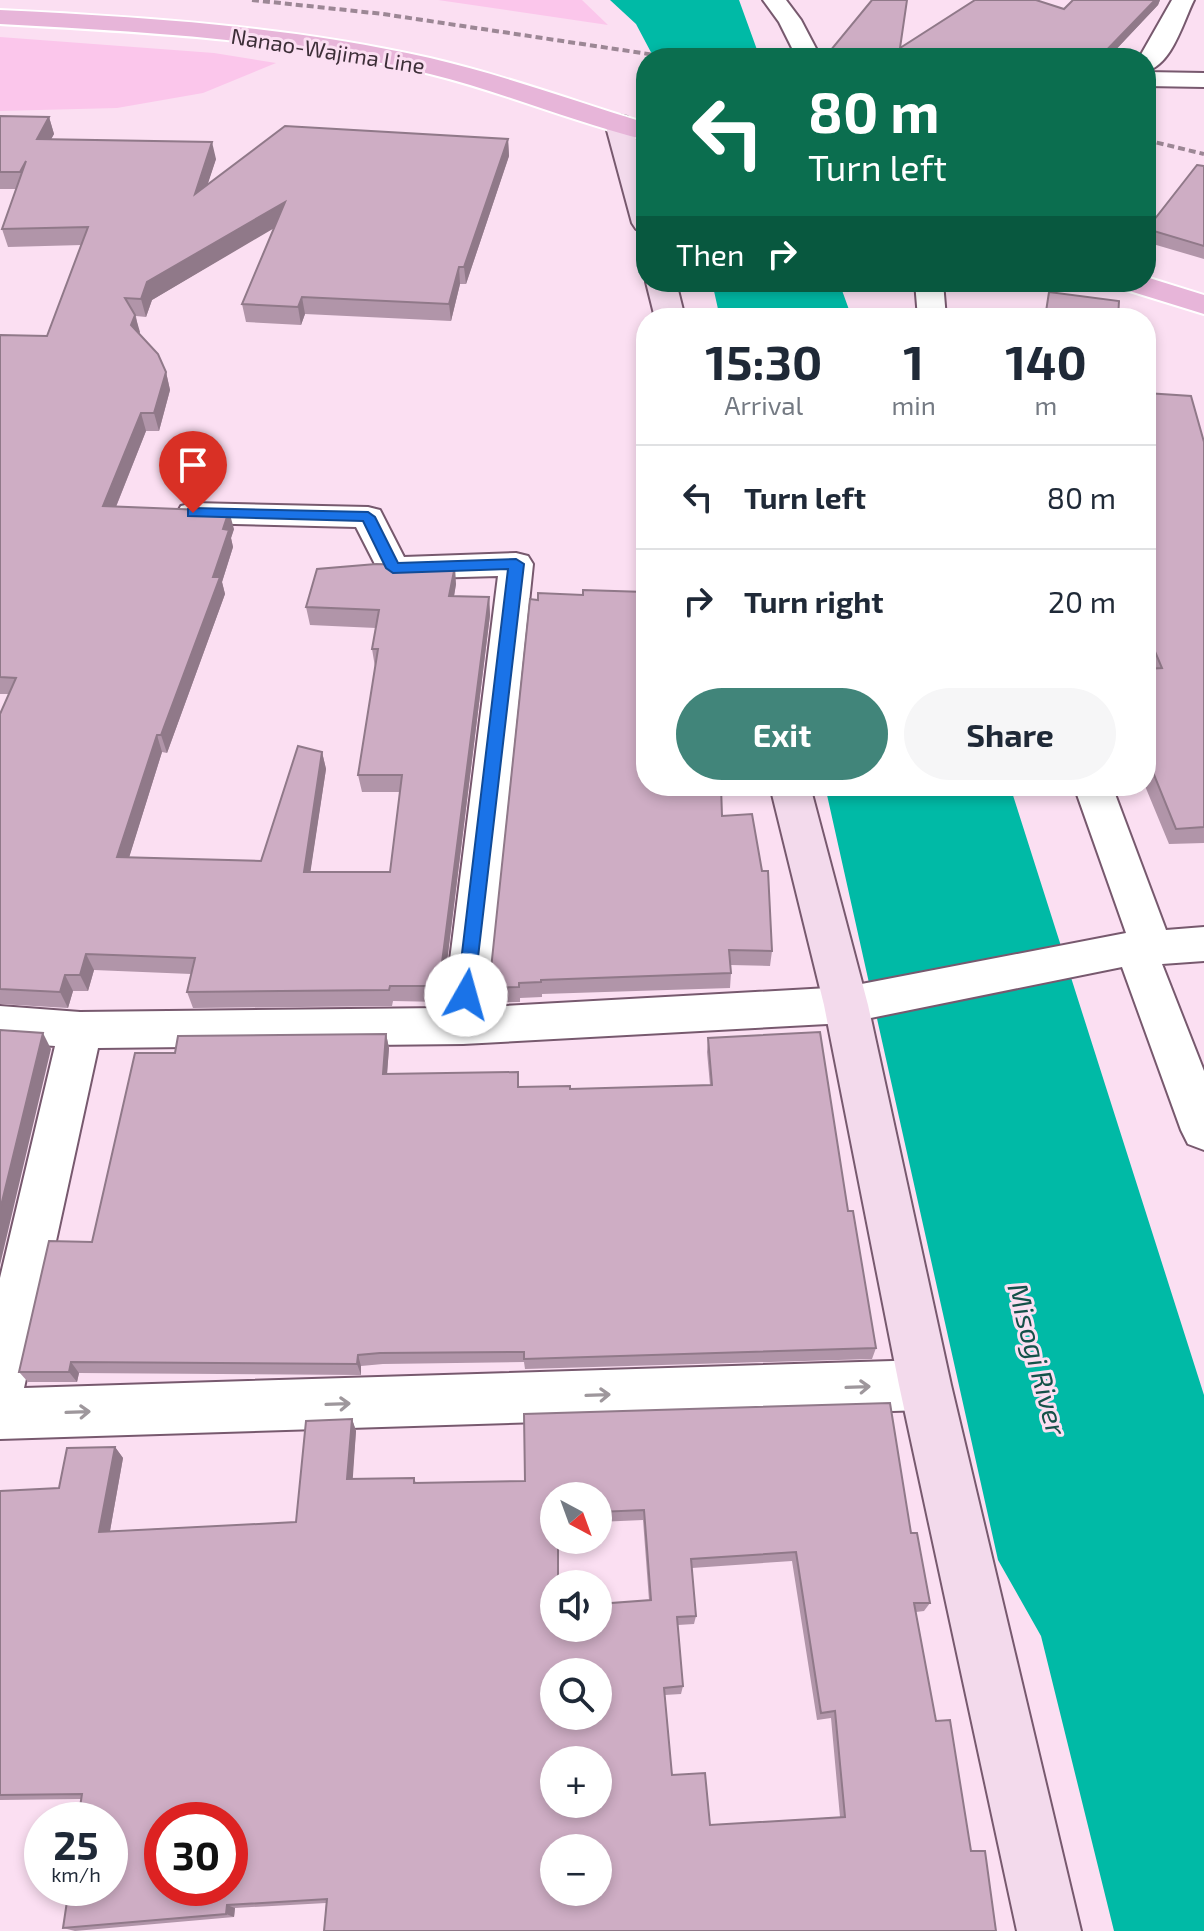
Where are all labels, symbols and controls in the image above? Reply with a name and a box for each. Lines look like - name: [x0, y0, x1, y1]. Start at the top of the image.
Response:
- street label: Nanao-Wajima Line: [229, 22, 427, 79]
- text: 80 m: [808, 77, 940, 144]
- icon: left: [676, 80, 780, 184]
- text: Turn left: [808, 145, 947, 188]
- icon: right: [760, 232, 804, 276]
- text: Then: [676, 236, 744, 272]
- text: 15:30: [705, 332, 822, 390]
- text: 1: [903, 332, 924, 390]
- text: 140: [1005, 332, 1087, 390]
- text: Arrival: [724, 389, 803, 420]
- text: min: [892, 389, 936, 420]
- text: m: [1035, 389, 1057, 420]
- pin: [159, 431, 227, 513]
- icon: arrive: [171, 443, 215, 487]
- icon: left: [676, 475, 720, 519]
- text: Turn left: [744, 479, 866, 515]
- text: 80 m: [1047, 479, 1116, 515]
- icon: right: [676, 579, 720, 623]
- text: Turn right: [744, 583, 884, 619]
- text: 20 m: [1048, 583, 1116, 619]
- button: Exit: [676, 688, 888, 780]
- button: Share: [904, 688, 1116, 780]
- position arrow: [424, 953, 508, 1037]
- water label: Misogi River: [1001, 1279, 1075, 1439]
- one-way arrow: [844, 1380, 871, 1395]
- one-way arrow: [584, 1388, 611, 1403]
- one-way arrow: [324, 1396, 351, 1411]
- one-way arrow: [64, 1404, 91, 1419]
- north arrow: [540, 1482, 612, 1554]
- map controls: [540, 1482, 612, 1906]
- button: sound: [540, 1570, 612, 1642]
- button: search: [540, 1658, 612, 1730]
- button: +: [540, 1746, 612, 1818]
- speed limit sign: 30: [144, 1802, 248, 1906]
- text: 25: [53, 1820, 99, 1868]
- button: −: [540, 1834, 612, 1906]
- text: km/h: [51, 1862, 101, 1886]

